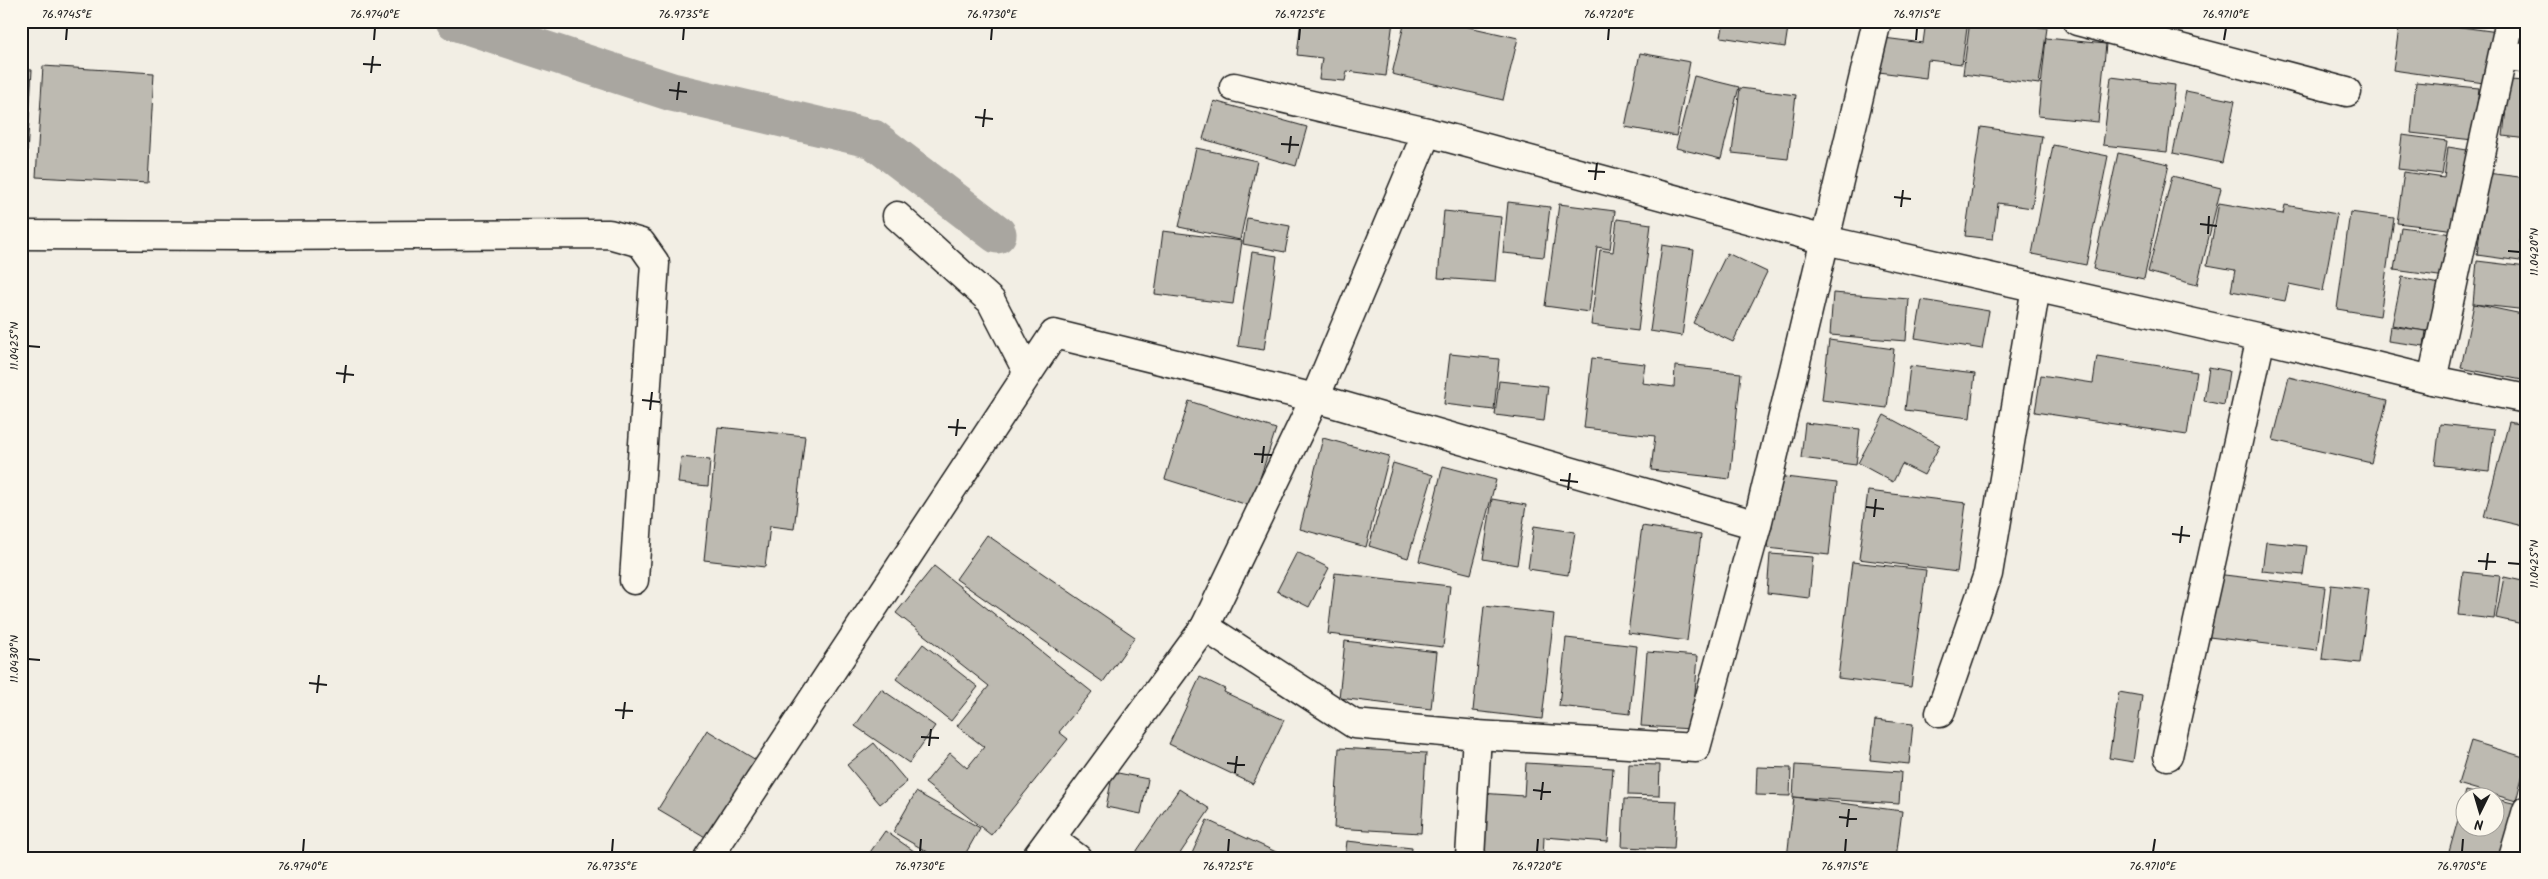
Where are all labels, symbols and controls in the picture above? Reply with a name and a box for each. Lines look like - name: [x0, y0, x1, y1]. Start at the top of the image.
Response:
- text: 76.9745°E: [42, 5, 93, 24]
- text: 76.9740°E: [350, 5, 401, 24]
- text: 76.9735°E: [659, 5, 710, 24]
- text: 76.9730°E: [967, 5, 1018, 24]
- text: 76.9725°E: [1275, 5, 1326, 24]
- text: 76.9720°E: [1584, 5, 1635, 24]
- text: 76.9715°E: [1893, 5, 1942, 24]
- text: 76.9710°E: [2202, 5, 2251, 24]
- text: 11.0420°N: [2525, 228, 2544, 276]
- text: 11.0425°N: [5, 322, 24, 370]
- text: 11.0425°N: [2525, 540, 2544, 588]
- text: 11.0430°N: [5, 635, 24, 683]
- north arrow: [2456, 786, 2506, 836]
- text: N: [2473, 813, 2484, 835]
- text: 76.9740°E: [278, 857, 329, 876]
- text: 76.9735°E: [587, 857, 638, 876]
- text: 76.9730°E: [895, 857, 946, 876]
- text: 76.9725°E: [1203, 857, 1254, 876]
- text: 76.9720°E: [1512, 857, 1563, 876]
- text: 76.9715°E: [1821, 857, 1870, 876]
- text: 76.9710°E: [2129, 857, 2178, 876]
- text: 76.9705°E: [2437, 857, 2488, 876]

